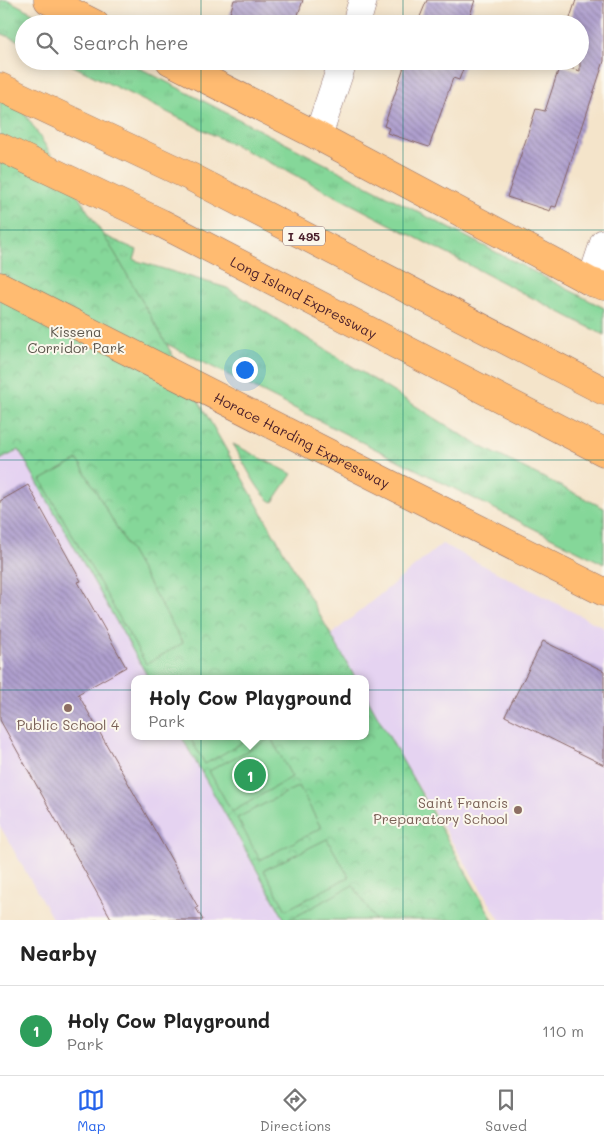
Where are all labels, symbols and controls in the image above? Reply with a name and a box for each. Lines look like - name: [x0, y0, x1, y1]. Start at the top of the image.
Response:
- search box: [15, 15, 589, 70]
- icon: search: [33, 29, 61, 57]
- text: Search here: [73, 30, 189, 55]
- road number: I 495: [283, 227, 325, 246]
- street label: Long Island Expressway: [227, 251, 381, 343]
- park label: Kissena Corridor Park: [27, 322, 125, 357]
- your location: [232, 357, 258, 383]
- street label: Horace Harding Expressway: [211, 387, 393, 492]
- popup: [131, 675, 369, 740]
- text: Holy Cow Playground: [149, 685, 351, 710]
- marker: Public School 4: [62, 702, 74, 714]
- text: Park: [149, 710, 185, 731]
- place label: Public School 4: [17, 715, 120, 734]
- pin: 1: [234, 756, 266, 794]
- place label: Saint Francis Preparatory School: [373, 793, 508, 828]
- marker: Saint Francis Preparatory School: [512, 804, 524, 816]
- text: Nearby: [20, 939, 97, 966]
- text: Holy Cow Playground: [67, 1008, 270, 1033]
- text: 1: [32, 1020, 40, 1041]
- text: 110 m: [542, 1020, 584, 1041]
- text: Park: [67, 1033, 103, 1054]
- tab: Map: [77, 1086, 106, 1135]
- tab: Directions: [260, 1086, 331, 1135]
- tab: Saved: [485, 1086, 527, 1135]

